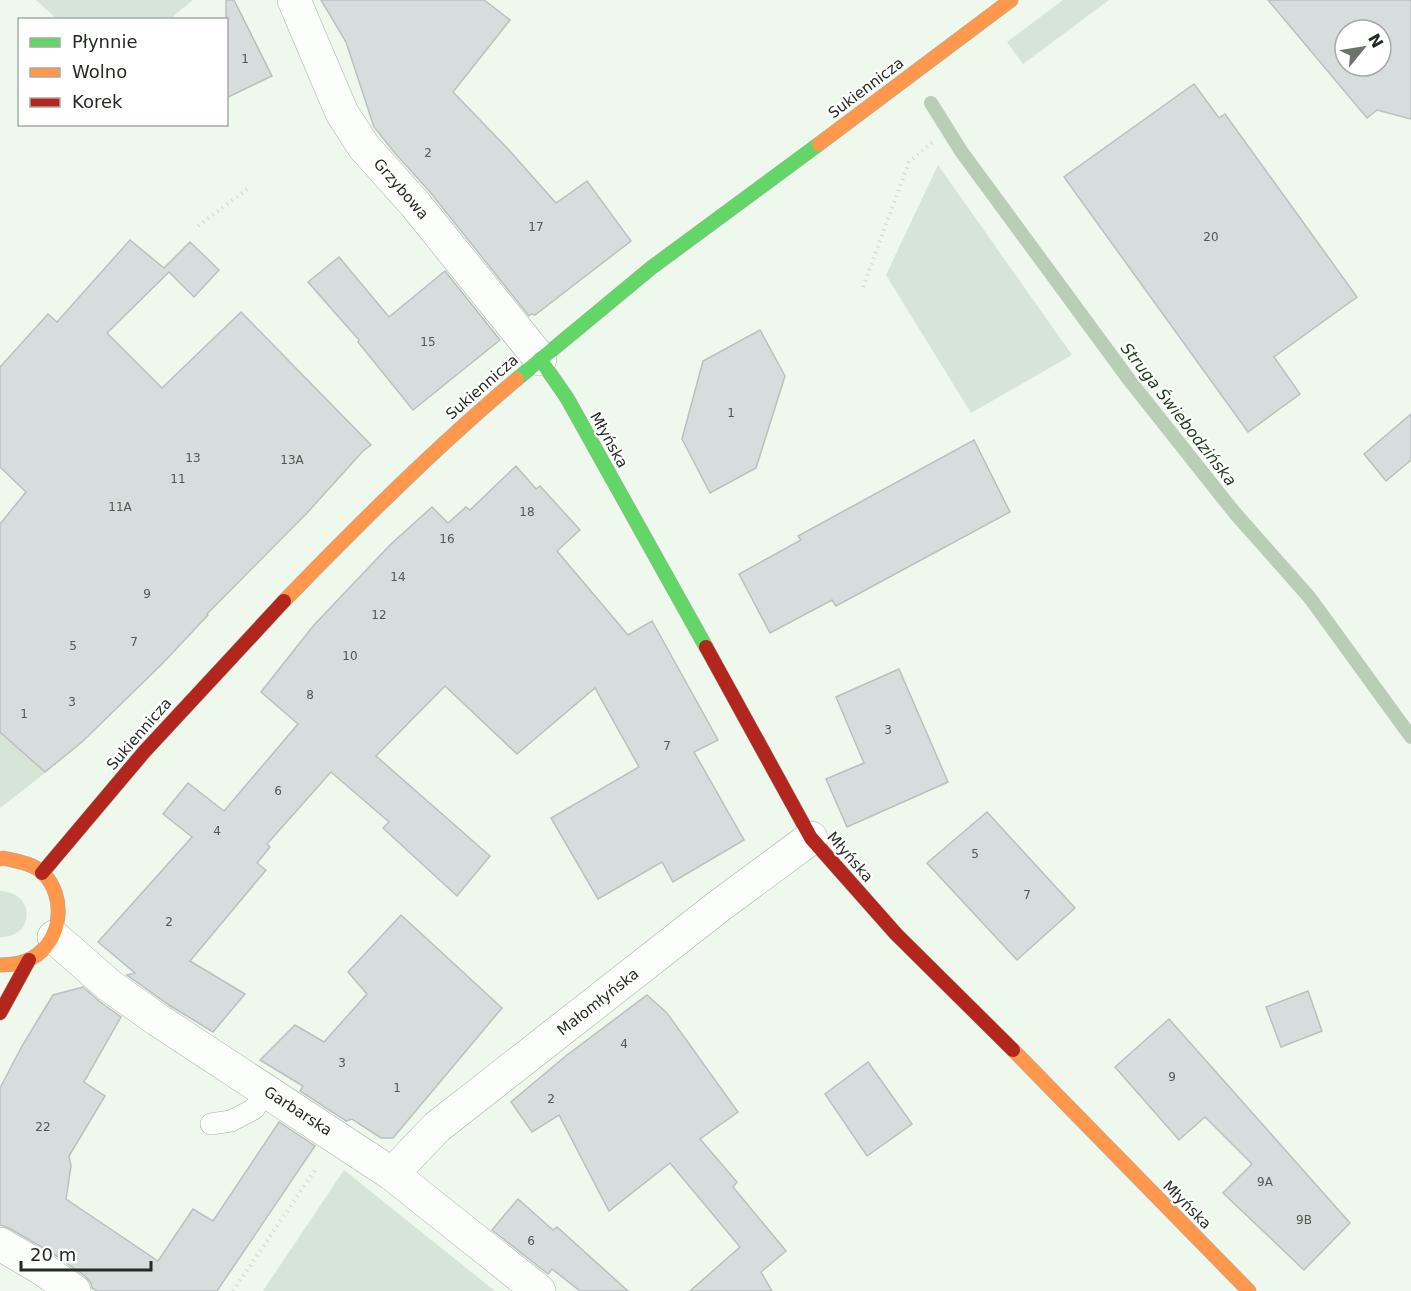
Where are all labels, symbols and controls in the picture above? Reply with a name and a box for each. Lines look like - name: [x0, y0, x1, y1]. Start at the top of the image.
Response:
- legend: [18, 18, 228, 126]
- north arrow: [1333, 18, 1393, 78]
- text: N: [1364, 30, 1387, 51]
- text: Płynnie: [72, 31, 138, 52]
- house number: 1: [241, 52, 249, 66]
- street label: Sukiennicza: [825, 54, 907, 122]
- text: Wolno: [72, 61, 127, 82]
- text: Korek: [72, 91, 123, 112]
- house number: 2: [424, 146, 432, 160]
- street label: Grzybowa: [370, 155, 432, 223]
- house number: 17: [528, 220, 544, 234]
- house number: 20: [1203, 230, 1219, 244]
- house number: 15: [420, 335, 436, 349]
- water label: Struga Świebodzińska: [1117, 339, 1240, 490]
- street label: Sukiennicza: [442, 351, 522, 423]
- house number: 1: [727, 406, 735, 420]
- street label: Młyńska: [586, 409, 632, 471]
- house number: 13: [185, 451, 201, 465]
- house number: 13A: [280, 453, 305, 467]
- house number: 11: [170, 472, 186, 486]
- house number: 11A: [108, 500, 133, 514]
- house number: 18: [519, 505, 535, 519]
- house number: 16: [439, 532, 455, 546]
- house number: 14: [390, 570, 406, 584]
- house number: 9: [143, 587, 151, 601]
- house number: 12: [371, 608, 387, 622]
- house number: 7: [130, 635, 138, 649]
- house number: 5: [69, 639, 77, 653]
- house number: 10: [342, 649, 358, 663]
- house number: 8: [306, 688, 314, 702]
- street label: Sukiennicza: [103, 694, 175, 774]
- house number: 3: [68, 695, 76, 709]
- house number: 1: [20, 707, 28, 721]
- house number: 3: [884, 723, 892, 737]
- house number: 7: [663, 739, 671, 753]
- house number: 6: [274, 784, 282, 798]
- house number: 4: [213, 824, 221, 838]
- street label: Młyńska: [823, 828, 877, 886]
- house number: 5: [971, 847, 979, 861]
- house number: 7: [1023, 888, 1031, 902]
- house number: 2: [165, 915, 173, 929]
- street label: Małomłyńska: [554, 965, 642, 1039]
- house number: 4: [620, 1037, 628, 1051]
- house number: 3: [338, 1056, 346, 1070]
- house number: 9: [1168, 1070, 1176, 1084]
- house number: 1: [393, 1081, 401, 1095]
- street label: Garbarska: [261, 1082, 335, 1140]
- house number: 2: [547, 1092, 555, 1106]
- house number: 22: [35, 1120, 51, 1134]
- house number: 9A: [1257, 1175, 1274, 1189]
- street label: Młyńska: [1159, 1177, 1215, 1233]
- house number: 9B: [1296, 1213, 1312, 1227]
- scale bar: [21, 1234, 152, 1272]
- house number: 6: [527, 1234, 535, 1248]
- text: 20 m: [30, 1244, 76, 1265]

